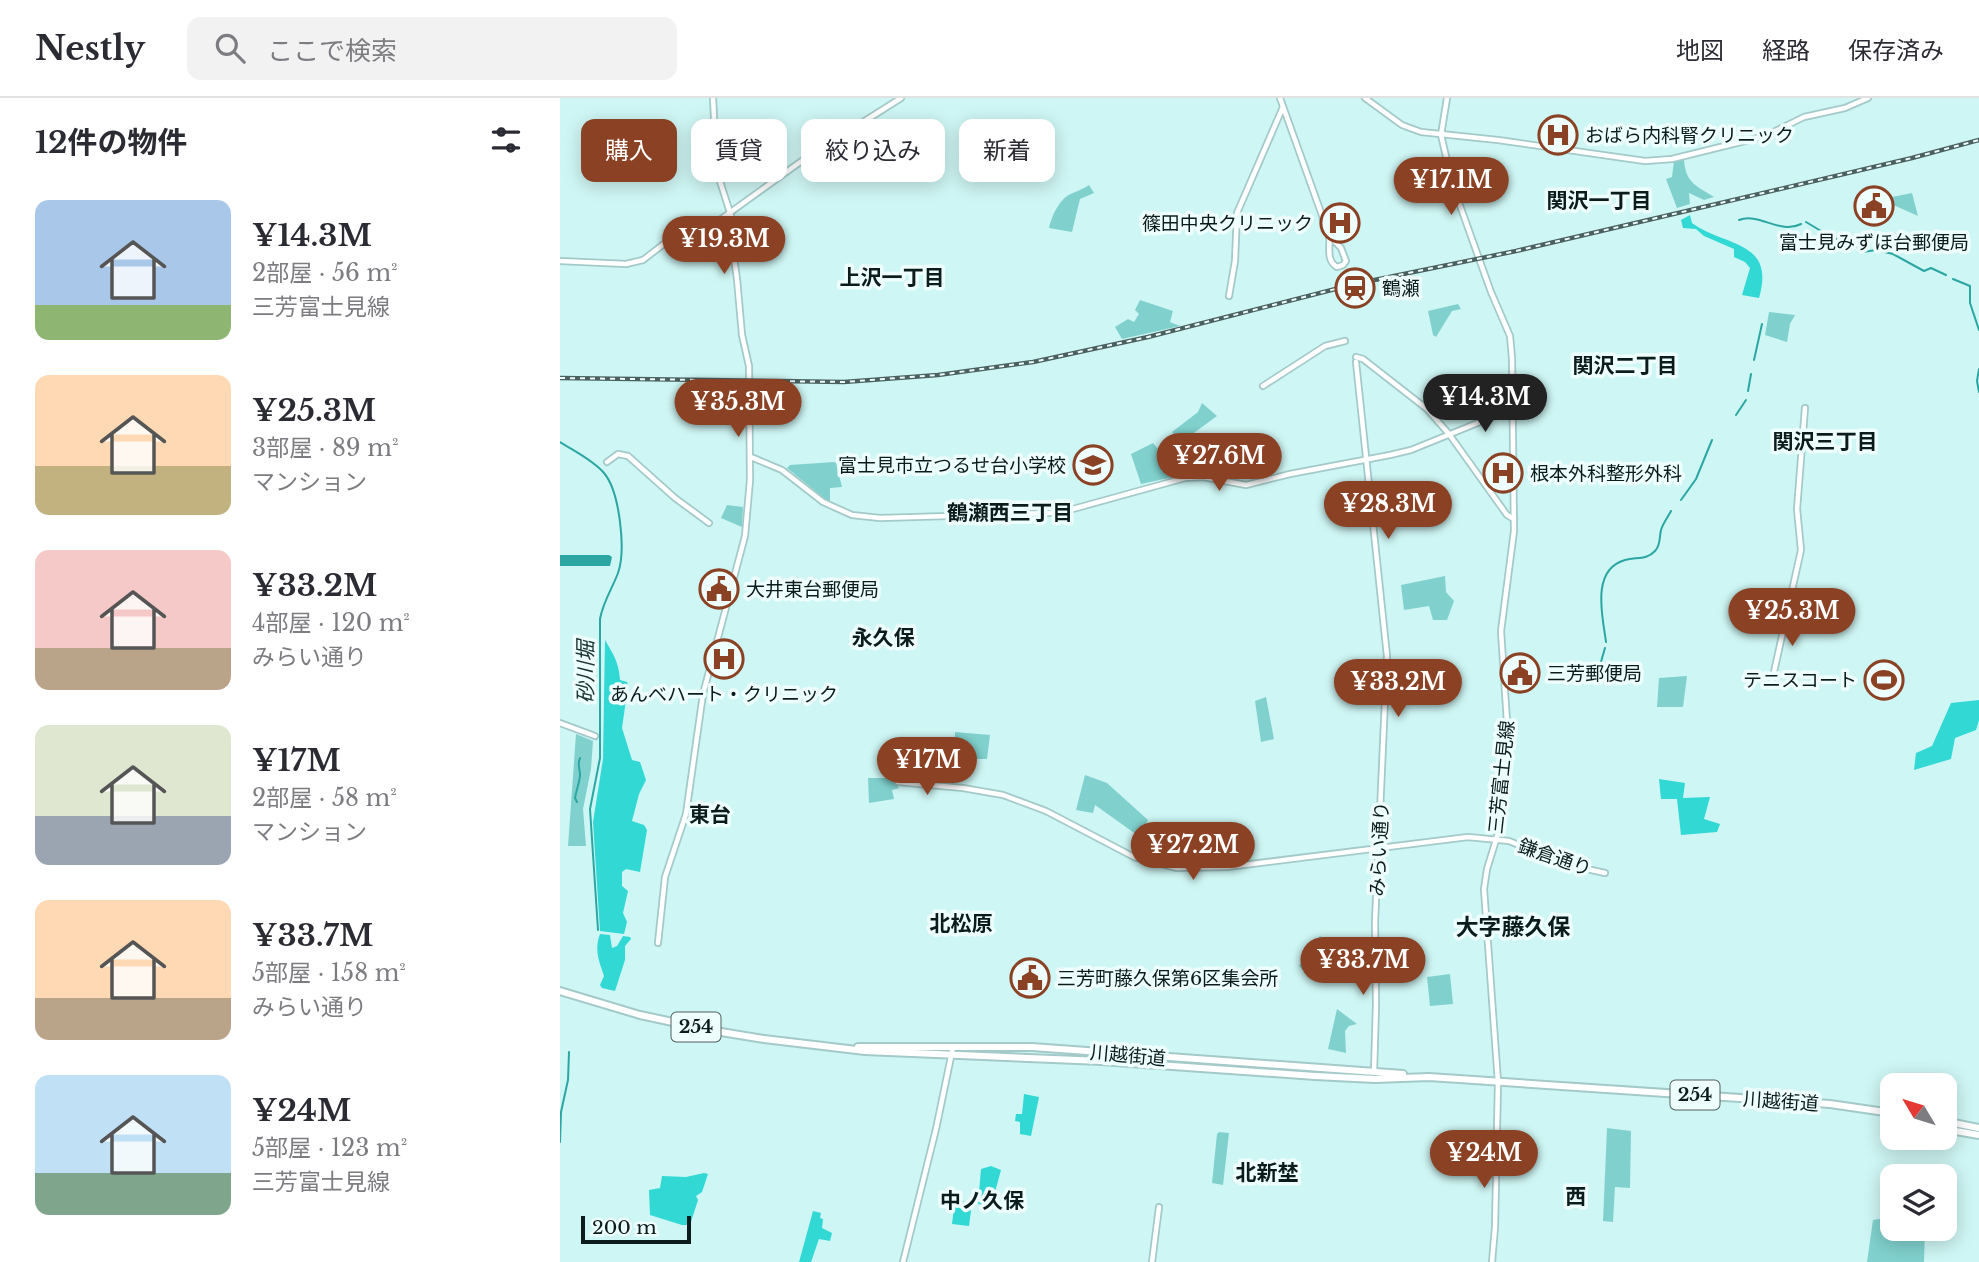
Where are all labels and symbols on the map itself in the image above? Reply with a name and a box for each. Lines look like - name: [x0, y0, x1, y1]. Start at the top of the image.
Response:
- hospital icon: おばら内科腎クリニック: [1537, 114, 1579, 156]
- place label: おばら内科腎クリニック: [1585, 124, 1794, 147]
- pin: ¥17.1M: [1394, 158, 1508, 217]
- public building icon: 富士見みずほ台郵便局: [1853, 185, 1895, 227]
- district label: 関沢一丁目: [1547, 188, 1652, 214]
- hospital icon: 篠田中央クリニック: [1319, 202, 1361, 244]
- place label: 篠田中央クリニック: [1142, 212, 1313, 235]
- pin: ¥19.3M: [667, 216, 781, 276]
- place label: 富士見みずほ台郵便局: [1779, 231, 1969, 254]
- district label: 上沢一丁目: [840, 265, 945, 291]
- station icon: 鶴瀬: [1334, 267, 1376, 309]
- place label: 鶴瀬: [1382, 277, 1420, 300]
- district label: 関沢二丁目: [1573, 353, 1678, 379]
- pin: ¥14.3M: [1428, 374, 1542, 434]
- pin: ¥35.3M: [681, 380, 795, 439]
- district label: 関沢三丁目: [1773, 429, 1878, 455]
- pin: ¥27.6M: [1162, 434, 1276, 493]
- school or university icon: 富士見市立つるせ台小学校: [1072, 444, 1114, 486]
- hospital icon: 根本外科整形外科: [1482, 452, 1524, 494]
- place label: 富士見市立つるせ台小学校: [838, 454, 1066, 477]
- place label: 根本外科整形外科: [1530, 462, 1682, 485]
- pin: ¥28.3M: [1331, 482, 1445, 541]
- district label: 鶴瀬西三丁目: [947, 500, 1073, 526]
- public building icon: 大井東台郵便局: [698, 568, 740, 610]
- place label: 大井東台郵便局: [746, 578, 879, 601]
- pin: ¥25.3M: [1735, 588, 1849, 648]
- district label: 永久保: [852, 625, 915, 651]
- water label: 砂川堀: [573, 638, 599, 704]
- hospital icon: あんべハート・クリニック: [703, 638, 745, 680]
- public building icon: 三芳郵便局: [1499, 652, 1541, 694]
- sports icon: テニスコート: [1863, 659, 1905, 701]
- pin: ¥33.2M: [1341, 660, 1455, 719]
- place label: 三芳郵便局: [1547, 662, 1642, 685]
- place label: テニスコート: [1743, 669, 1857, 692]
- place label: あんべハート・クリニック: [610, 683, 838, 706]
- street label: 三芳富士見線: [1484, 719, 1519, 835]
- pin: ¥17M: [886, 738, 968, 797]
- street label: みらい通り: [1366, 801, 1393, 897]
- district label: 東台: [689, 802, 731, 828]
- pin: ¥27.2M: [1136, 822, 1250, 882]
- street label: 鎌倉通り: [1515, 834, 1595, 881]
- district label: 北松原: [930, 911, 993, 937]
- district label: 大字藤久保: [1456, 913, 1571, 941]
- pin: ¥33.7M: [1306, 937, 1420, 997]
- public building icon: 三芳町藤久保第6区集会所: [1009, 957, 1051, 999]
- place label: 三芳町藤久保第6区集会所: [1057, 967, 1278, 990]
- road number: 254: [671, 1012, 720, 1042]
- street label: 川越街道: [1089, 1041, 1167, 1070]
- north arrow: [1880, 1073, 1956, 1150]
- road number: 254: [1670, 1080, 1720, 1110]
- street label: 川越街道: [1742, 1087, 1820, 1116]
- pin: ¥24M: [1443, 1130, 1525, 1190]
- district label: 北新埜: [1236, 1160, 1299, 1186]
- district label: 西: [1566, 1184, 1587, 1210]
- district label: 中ノ久保: [940, 1188, 1025, 1214]
- scale bar: [581, 1213, 691, 1245]

